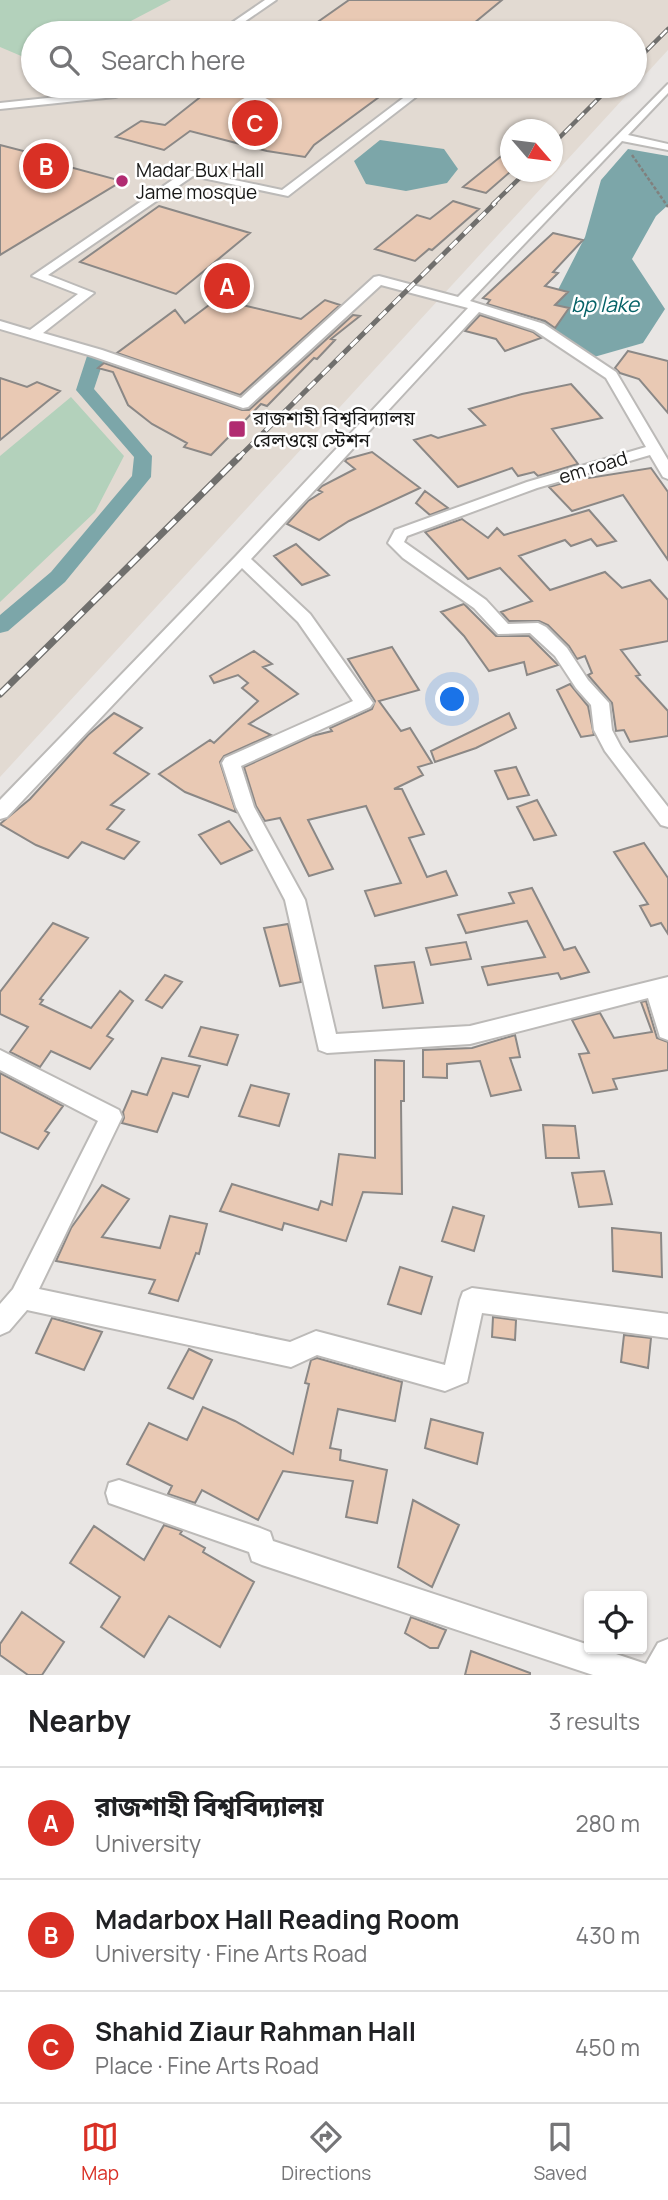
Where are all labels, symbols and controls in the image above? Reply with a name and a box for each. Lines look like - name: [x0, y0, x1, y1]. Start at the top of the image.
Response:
- search box: [21, 21, 647, 98]
- icon: search: [45, 41, 83, 79]
- text: Search here: [101, 42, 246, 78]
- pin: C: [232, 97, 278, 149]
- north arrow: [500, 119, 563, 182]
- pin: B: [23, 140, 69, 192]
- place label: Madar Bux Hall Jame mosque: [136, 157, 264, 205]
- marker: Madar Bux Hall Jame mosque: [114, 173, 130, 189]
- pin: A: [204, 260, 250, 312]
- water label: bp lake: [571, 290, 641, 318]
- place label: রাজশাহী বিশ্ববিদ্যালয় রেলওয়ে স্টেশন: [252, 405, 416, 453]
- marker: রাজশাহী বিশ্ববিদ্যালয় রেলওয়ে স্টেশন: [227, 419, 247, 439]
- street label: em road: [556, 444, 630, 490]
- your location: [435, 682, 469, 716]
- map controls: [584, 1591, 647, 1654]
- button: locate: [584, 1591, 647, 1654]
- text: Nearby: [28, 1700, 131, 1741]
- text: 3 results: [549, 1705, 640, 1737]
- text: রাজশাহী বিশ্ববিদ্যালয়: [95, 1788, 323, 1824]
- text: A: [43, 1807, 59, 1839]
- text: 280 m: [575, 1807, 640, 1839]
- text: University: [95, 1827, 201, 1859]
- text: Madarbox Hall Reading Room: [95, 1901, 459, 1937]
- text: B: [44, 1919, 58, 1951]
- text: 430 m: [576, 1919, 640, 1951]
- text: University · Fine Arts Road: [95, 1937, 367, 1969]
- text: Shahid Ziaur Rahman Hall: [95, 2013, 416, 2049]
- text: C: [43, 2031, 60, 2063]
- text: 450 m: [575, 2031, 640, 2063]
- text: Place · Fine Arts Road: [95, 2049, 319, 2081]
- tab: Map: [81, 2118, 119, 2186]
- tab: Directions: [281, 2118, 371, 2186]
- tab: Saved: [533, 2118, 587, 2186]

